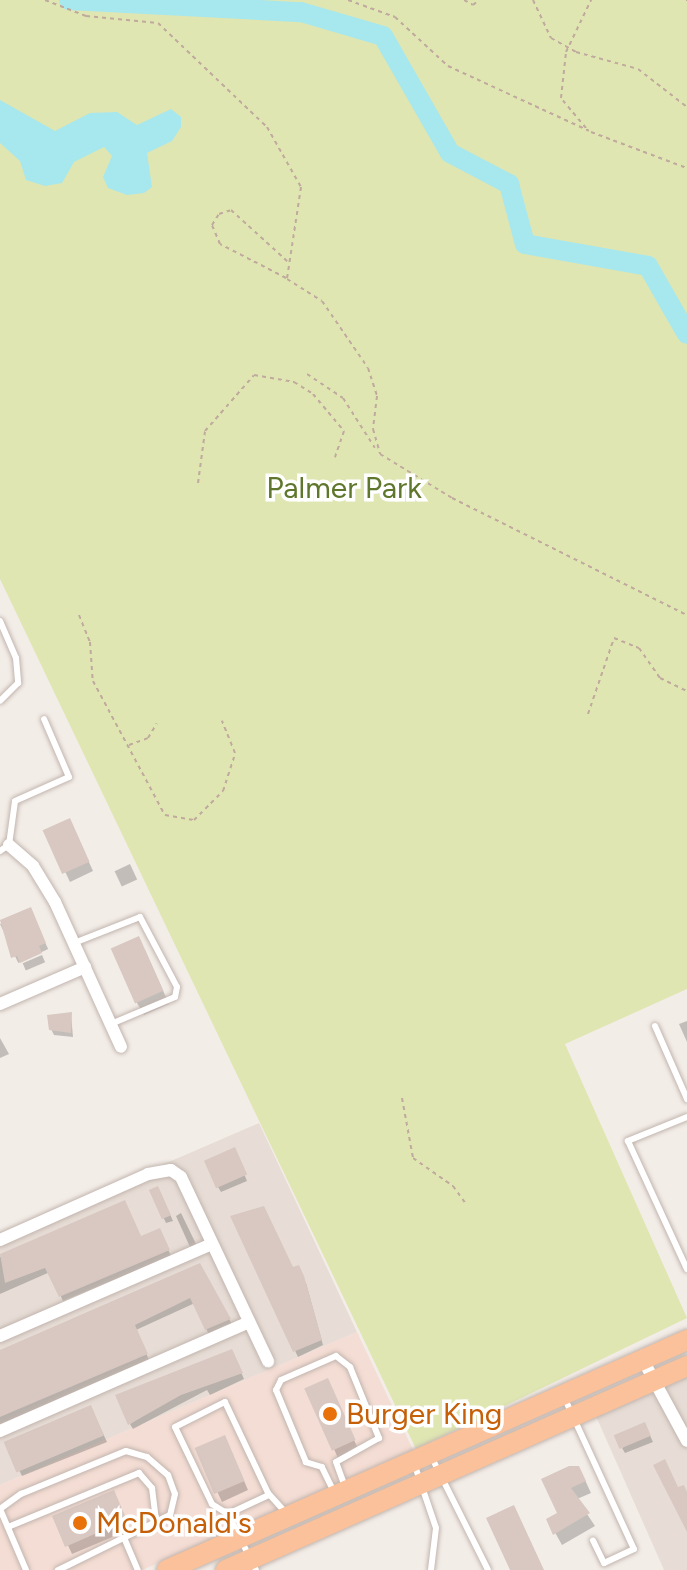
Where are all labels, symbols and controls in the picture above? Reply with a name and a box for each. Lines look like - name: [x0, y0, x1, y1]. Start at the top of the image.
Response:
- park label: Palmer Park: [266, 470, 422, 506]
- place label: Burger King: [346, 1396, 502, 1432]
- marker: Burger King: [321, 1405, 339, 1423]
- place label: McDonald's: [96, 1505, 252, 1541]
- marker: McDonald's: [71, 1514, 89, 1532]

